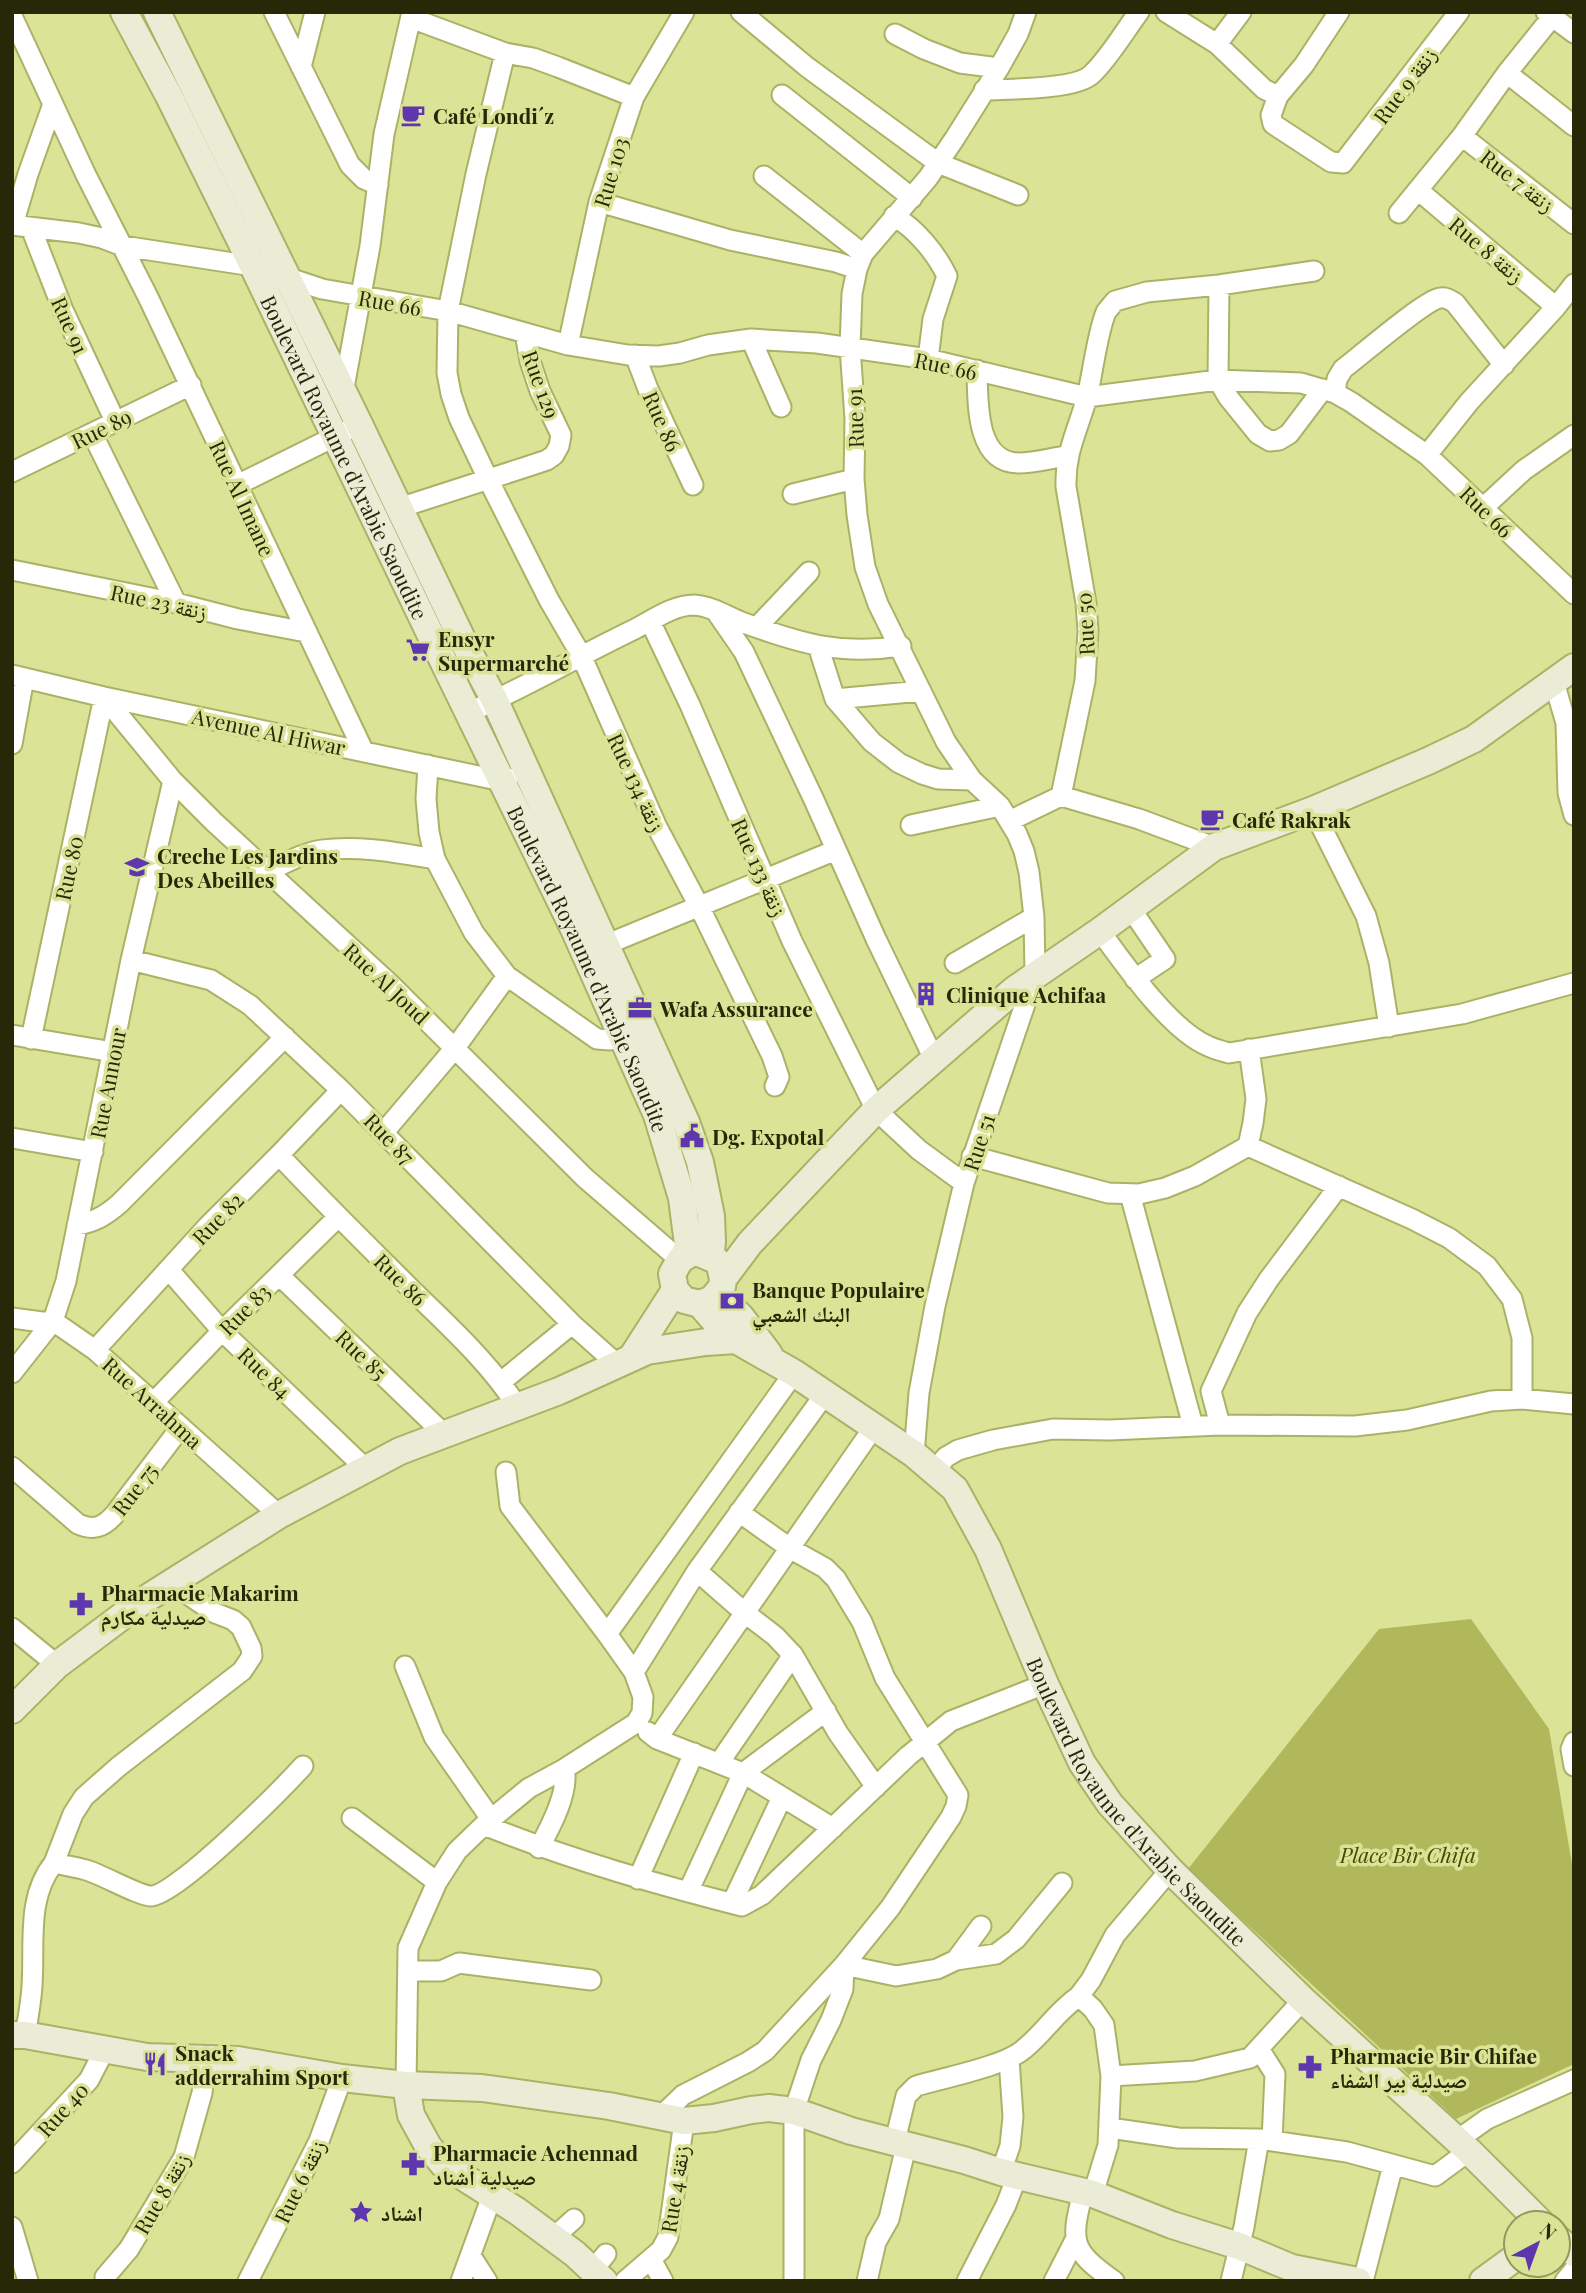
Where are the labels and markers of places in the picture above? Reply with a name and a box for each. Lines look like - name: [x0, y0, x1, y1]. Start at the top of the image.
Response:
- cafe icon: Café Londi´z: [399, 101, 427, 129]
- place label: Café Londi´z: [433, 101, 554, 129]
- place label: Ensyr Supermarché: [438, 624, 569, 676]
- supermarket icon: Ensyr Supermarché: [404, 636, 432, 664]
- cafe icon: Café Rakrak: [1198, 805, 1226, 833]
- place label: Café Rakrak: [1232, 805, 1352, 833]
- place label: Creche Les Jardins Des Abeilles: [157, 841, 338, 893]
- school or university icon: Creche Les Jardins Des Abeilles: [123, 853, 151, 881]
- building icon: Clinique Achifaa: [912, 980, 940, 1008]
- place label: Clinique Achifaa: [946, 980, 1106, 1008]
- office icon: Wafa Assurance: [626, 994, 654, 1022]
- place label: Wafa Assurance: [659, 994, 813, 1022]
- public building icon: Dg. Expotal: [678, 1122, 706, 1150]
- place label: Dg. Expotal: [712, 1122, 825, 1150]
- place label: Banque Populaire البنك الشعبي: [752, 1275, 925, 1331]
- bank icon: Banque Populaire البنك الشعبي: [718, 1287, 746, 1315]
- place label: Pharmacie Makarim صيدلية مكارم: [101, 1578, 299, 1632]
- pharmacy icon: Pharmacie Makarim صيدلية مكارم: [67, 1590, 95, 1618]
- place label: Snack adderrahim Sport: [175, 2038, 350, 2090]
- place label: Pharmacie Bir Chifae صيدلية بير الشفاء: [1330, 2041, 1537, 2093]
- restaurant icon: Snack adderrahim Sport: [141, 2050, 169, 2078]
- pharmacy icon: Pharmacie Bir Chifae صيدلية بير الشفاء: [1296, 2053, 1324, 2081]
- place label: Pharmacie Achennad صيدلية أشناد: [433, 2138, 639, 2190]
- pharmacy icon: Pharmacie Achennad صيدلية أشناد: [399, 2150, 427, 2178]
- place icon: اشناد: [347, 2198, 375, 2226]
- place label: اشناد: [381, 2198, 423, 2226]

